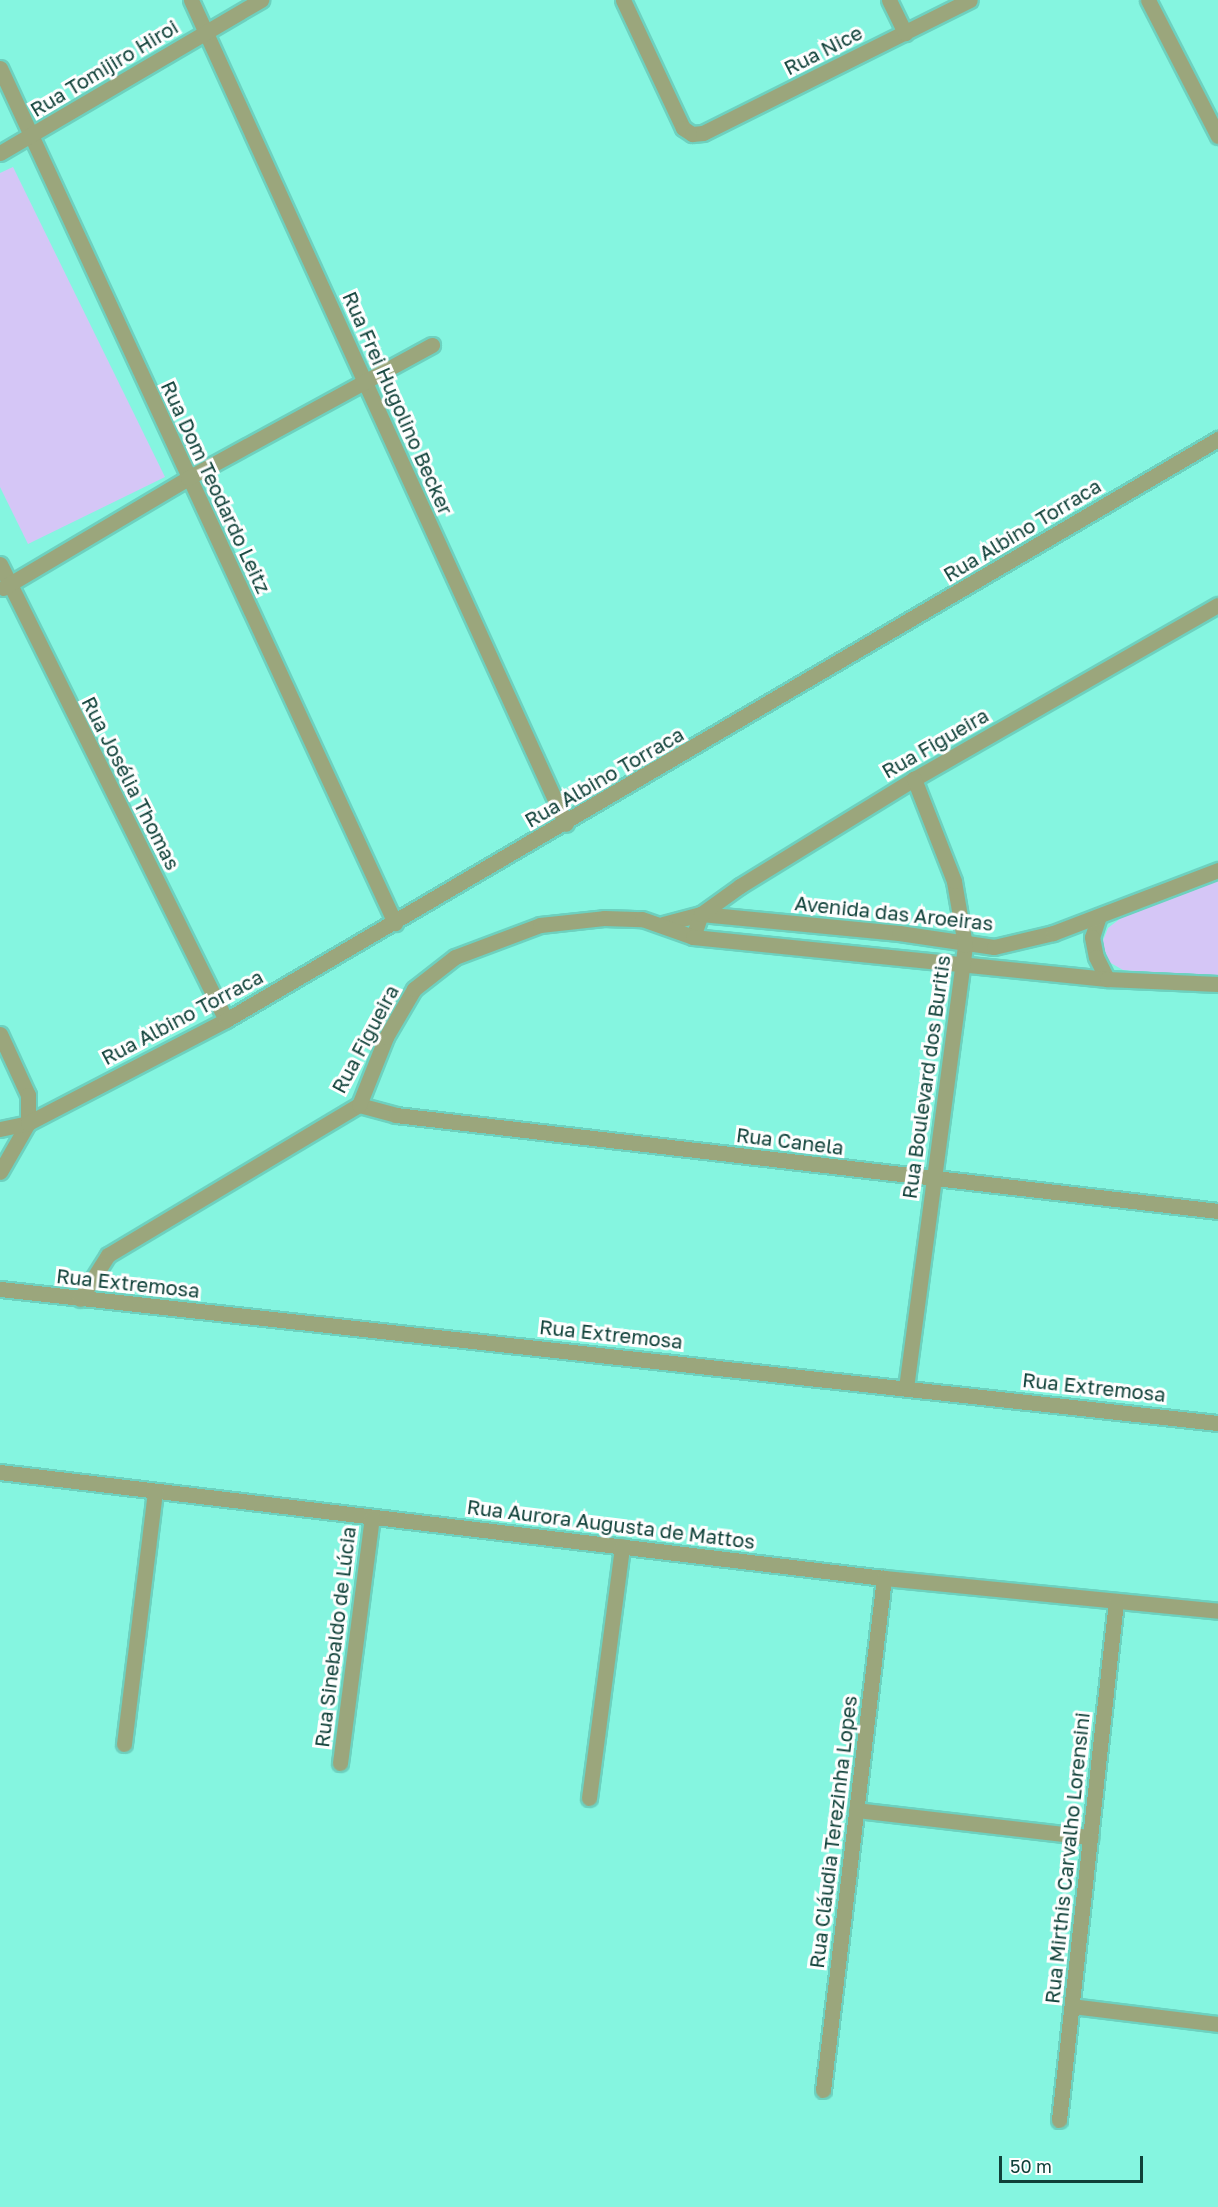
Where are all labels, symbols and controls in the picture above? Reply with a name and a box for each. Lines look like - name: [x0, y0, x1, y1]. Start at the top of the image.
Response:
- street label: Rua Tomijiro Hiroi: [26, 14, 182, 122]
- street label: Rua Nice: [780, 20, 866, 80]
- street label: Rua Frei Hugolino Becker: [338, 288, 458, 518]
- street label: Rua Dom Teodardo Leitz: [156, 377, 276, 597]
- street label: Rua Albino Torraca: [939, 473, 1105, 587]
- street label: Rua Josélia Thomas: [77, 692, 185, 874]
- street label: Rua Figueira: [877, 703, 993, 783]
- street label: Rua Albino Torraca: [520, 722, 688, 832]
- street label: Avenida das Aroeiras: [794, 891, 994, 935]
- street label: Rua Boulevard dos Buritis: [897, 954, 955, 1200]
- street label: Rua Albino Torraca: [97, 964, 267, 1070]
- street label: Rua Figueira: [326, 981, 404, 1097]
- street label: Rua Canela: [735, 1123, 845, 1159]
- street label: Rua Extremosa: [55, 1264, 201, 1302]
- street label: Rua Extremosa: [538, 1315, 684, 1353]
- street label: Rua Extremosa: [1021, 1368, 1167, 1406]
- street label: Rua Aurora Augusta de Mattos: [466, 1494, 756, 1554]
- street label: Rua Sinebaldo de Lúcia: [310, 1525, 360, 1749]
- street label: Rua Cláudia Terezinha Lopes: [804, 1694, 862, 1970]
- street label: Rua Mirthis Carvalho Lorensini: [1040, 1711, 1094, 2005]
- scale bar: [1002, 2144, 1146, 2182]
- text: 50 m: [1010, 2155, 1052, 2177]

